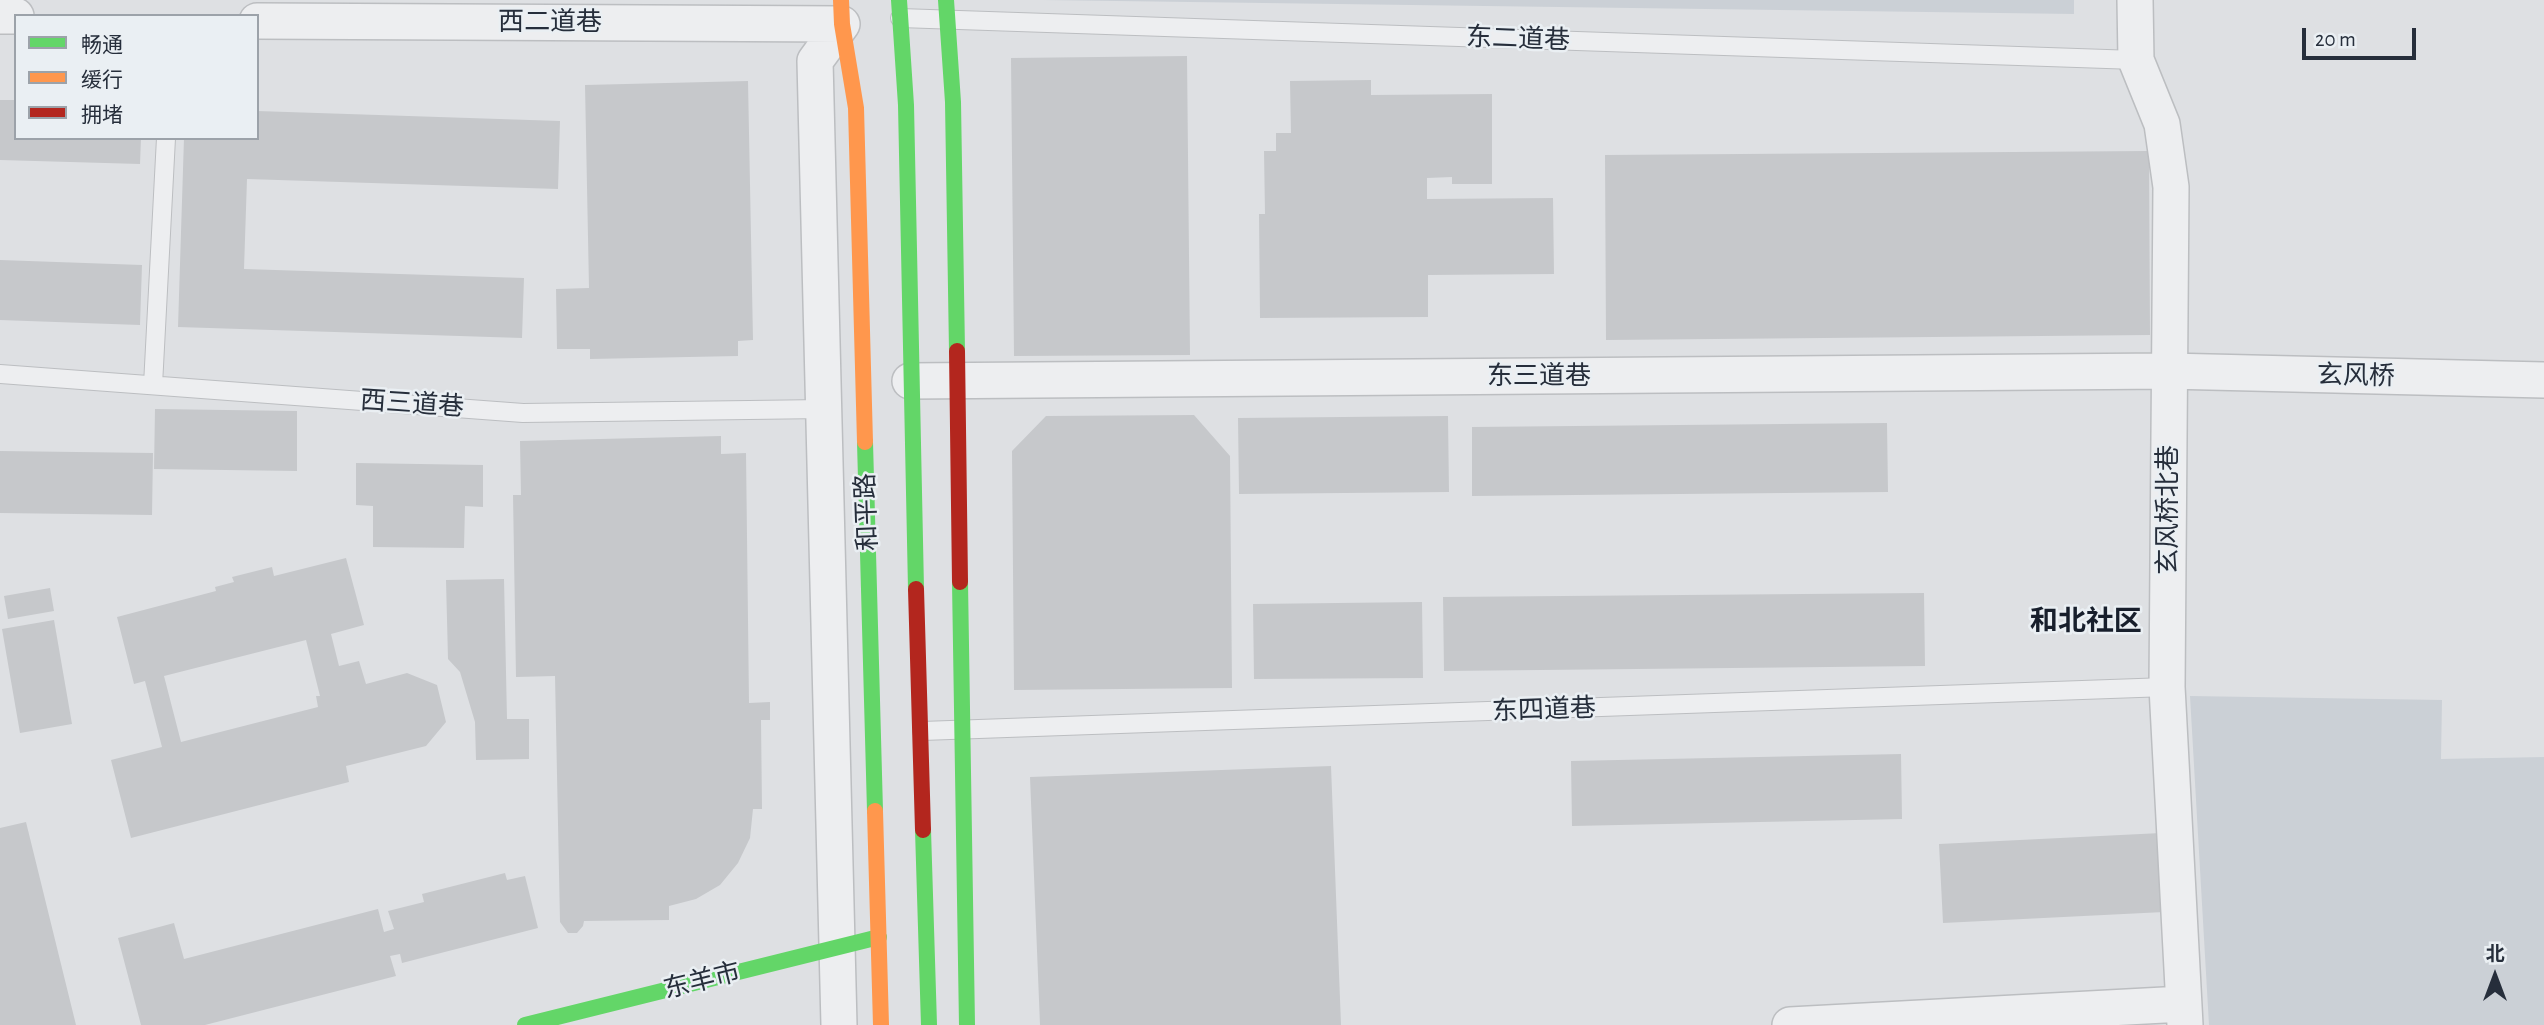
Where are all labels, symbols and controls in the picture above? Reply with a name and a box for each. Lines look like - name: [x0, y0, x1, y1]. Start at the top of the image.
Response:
- street label: 西二道巷: [498, 6, 602, 38]
- legend: [14, 14, 259, 140]
- scale bar: [2306, 14, 2420, 58]
- street label: 东二道巷: [1465, 22, 1571, 56]
- text: 20 m: [2315, 29, 2356, 50]
- text: 畅通: [81, 35, 123, 56]
- text: 缓行: [81, 70, 123, 91]
- text: 拥堵: [81, 105, 123, 126]
- street label: 东三道巷: [1487, 360, 1591, 392]
- street label: 玄风桥: [2317, 360, 2395, 392]
- street label: 西三道巷: [359, 385, 465, 423]
- street label: 玄风桥北巷: [2152, 445, 2184, 575]
- street label: 和平路: [850, 472, 884, 552]
- district label: 和北社区: [2030, 605, 2142, 639]
- street label: 东四道巷: [1491, 693, 1597, 727]
- north arrow: [2460, 941, 2530, 1011]
- text: 北: [2485, 945, 2505, 964]
- street label: 东羊市: [660, 956, 744, 1006]

